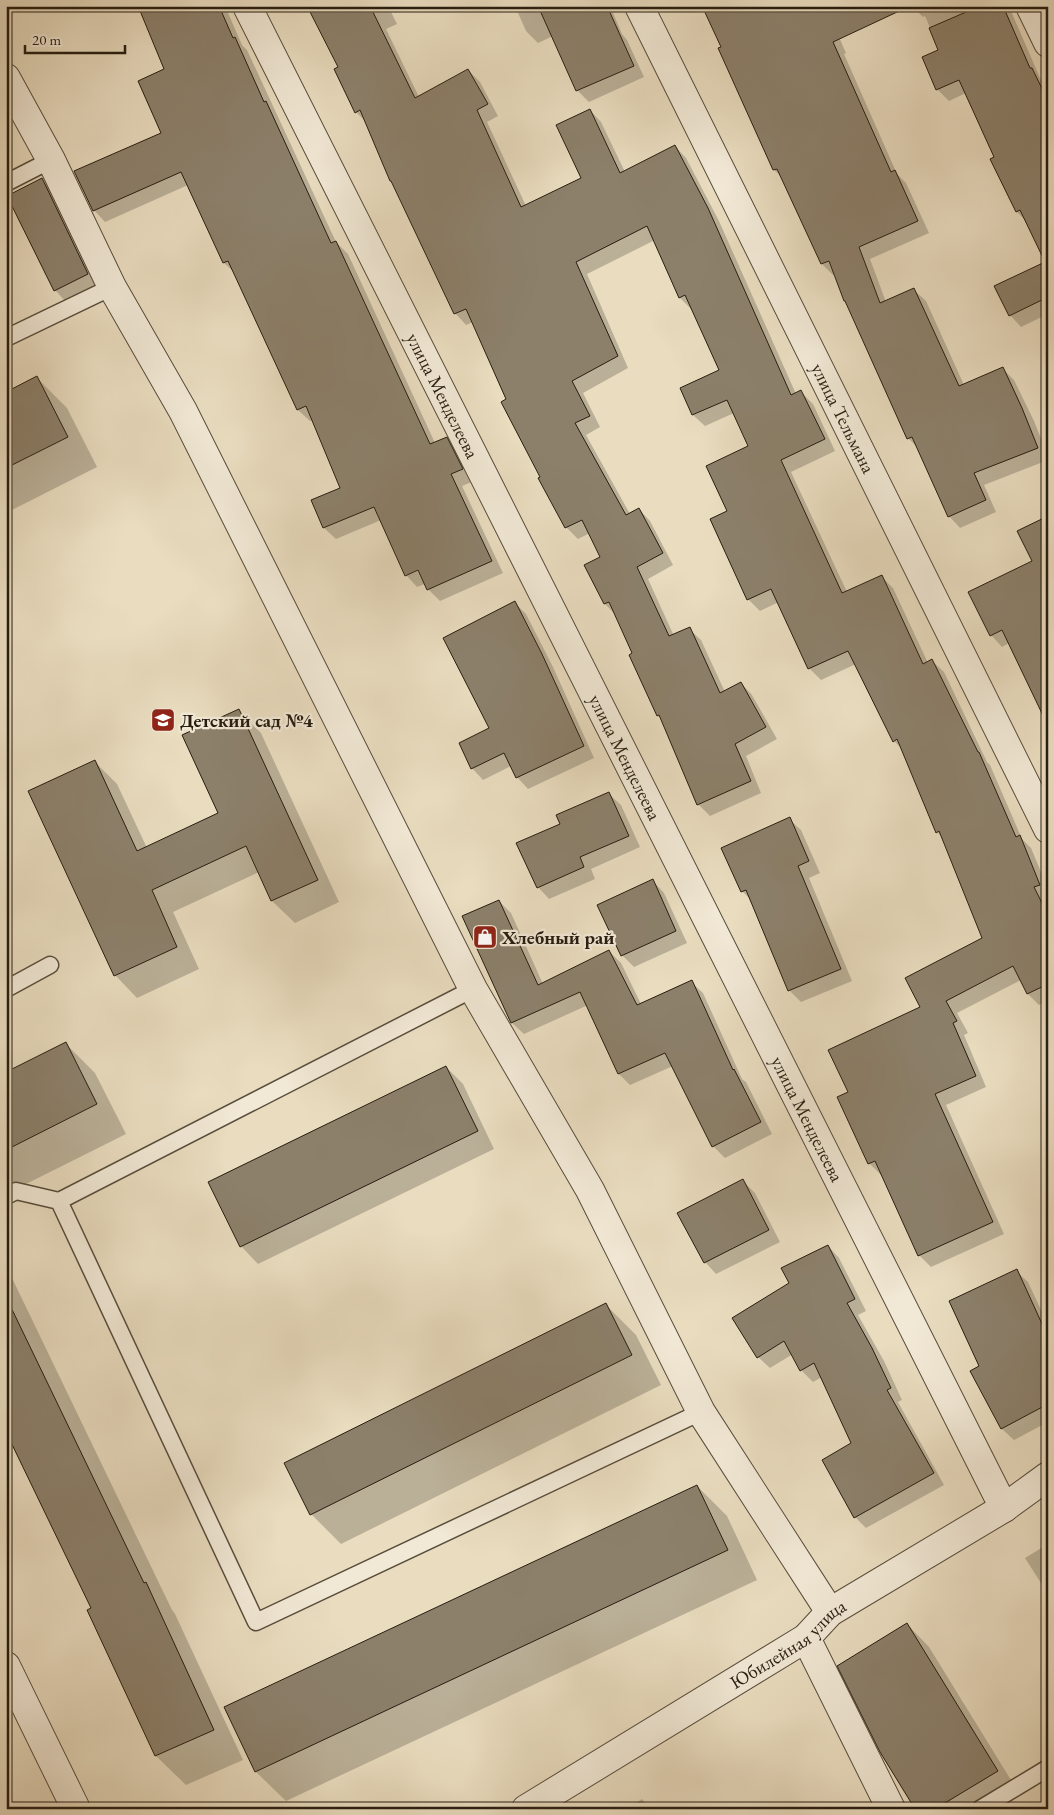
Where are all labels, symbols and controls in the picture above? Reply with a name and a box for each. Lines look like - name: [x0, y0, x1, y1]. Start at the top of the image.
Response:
- scale bar: [25, 22, 125, 54]
- text: 20 m: [32, 30, 61, 49]
- street label: улица Менделеева: [401, 328, 485, 463]
- street label: улица Тельмана: [805, 359, 881, 478]
- street label: улица Менделеева: [583, 690, 667, 825]
- school or university icon: Детский сад №4: [150, 707, 176, 733]
- place label: Детский сад №4: [180, 708, 314, 733]
- shop icon: Хлебный рай: [472, 924, 498, 950]
- place label: Хлебный рай: [501, 925, 614, 950]
- street label: улица Менделеева: [765, 1052, 850, 1186]
- street label: Юбилейная улица: [725, 1593, 851, 1695]

